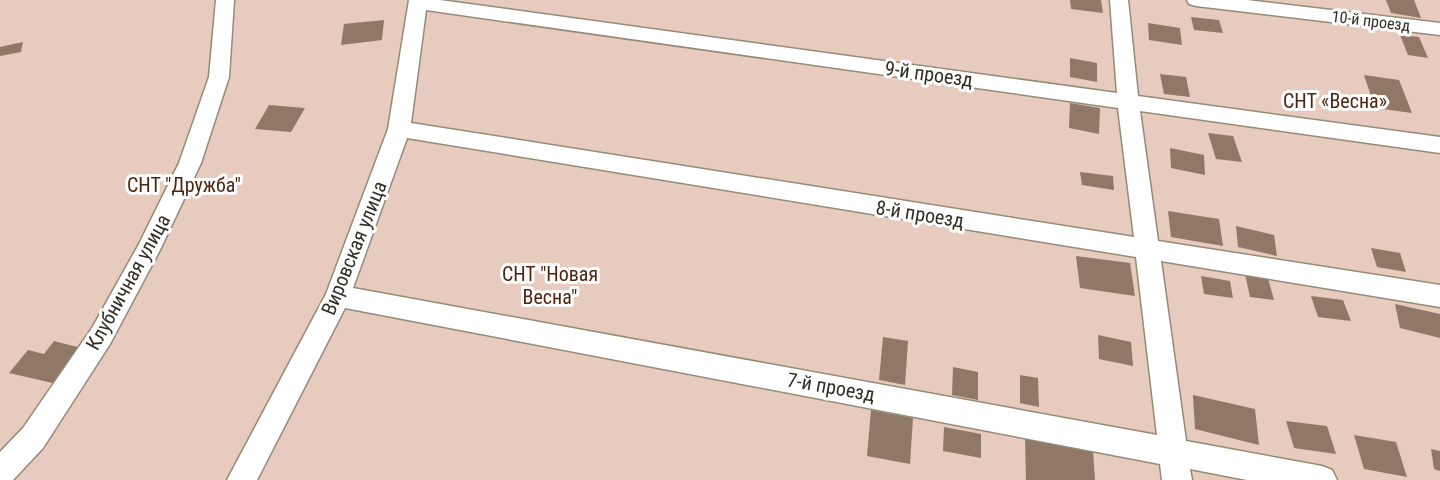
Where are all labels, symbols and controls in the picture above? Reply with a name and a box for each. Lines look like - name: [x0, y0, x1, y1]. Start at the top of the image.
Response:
- street label: 10-й проезд: [1331, 7, 1412, 35]
- street label: 9-й проезд: [883, 56, 975, 92]
- park label: СНТ «Весна»: [1283, 89, 1387, 113]
- park label: СНТ "Дружба": [127, 173, 241, 197]
- street label: Вировская улица: [316, 178, 392, 318]
- street label: 8-й проезд: [874, 195, 966, 233]
- street label: Клубничная улица: [81, 210, 175, 354]
- park label: СНТ "Новая Весна": [502, 262, 598, 309]
- street label: 7-й проезд: [785, 367, 877, 407]

